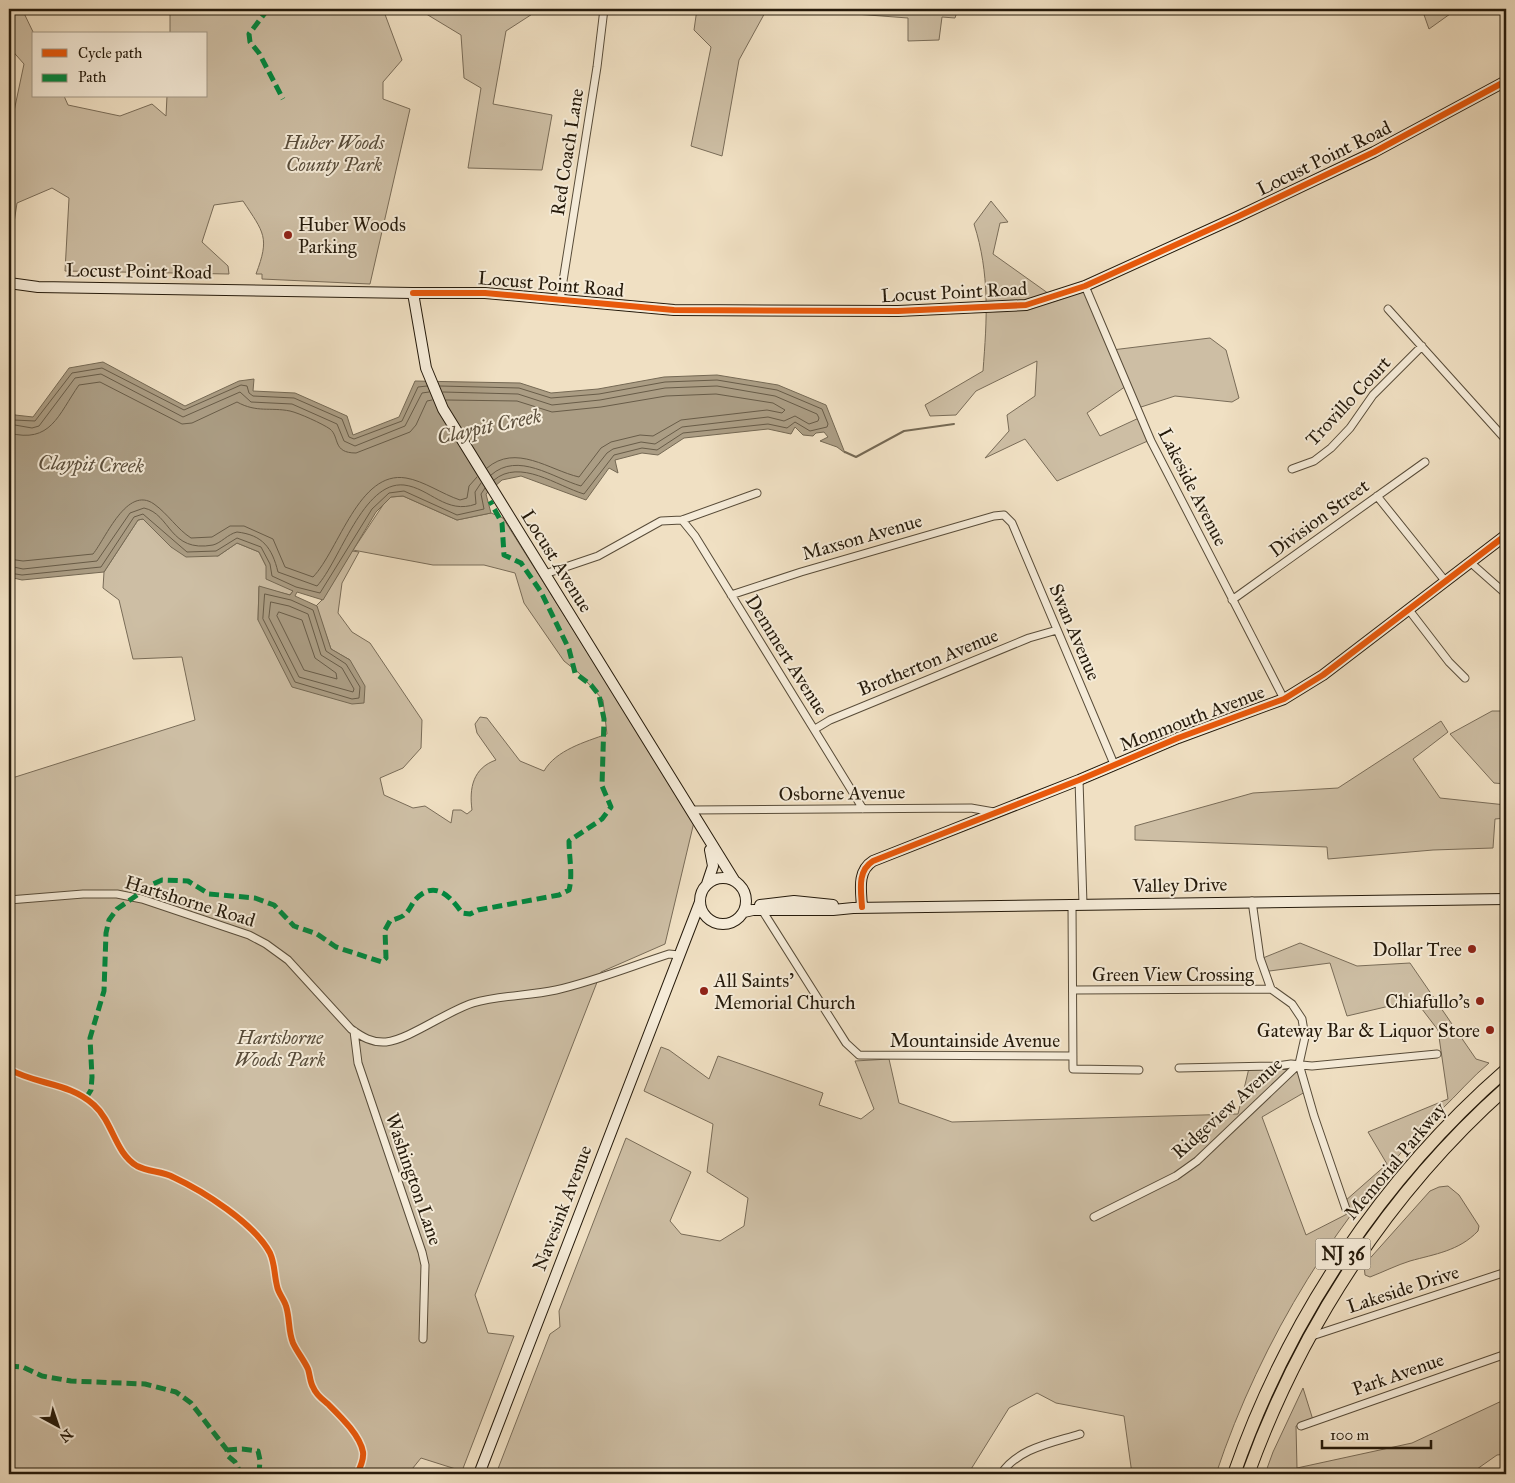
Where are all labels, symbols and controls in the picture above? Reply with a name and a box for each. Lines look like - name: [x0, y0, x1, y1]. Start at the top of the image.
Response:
- legend: [32, 32, 208, 98]
- text: Cycle path: [78, 44, 143, 62]
- text: Path: [78, 68, 107, 86]
- street label: Red Coach Lane: [546, 87, 588, 217]
- street label: Locust Point Road: [1253, 115, 1395, 200]
- park label: Huber Woods County Park: [283, 131, 385, 176]
- place label: Huber Woods Parking: [298, 213, 406, 259]
- marker: Huber Woods Parking: [282, 229, 294, 241]
- street label: Locust Point Road: [66, 258, 213, 284]
- street label: Locust Point Road: [477, 266, 625, 302]
- street label: Locust Point Road: [880, 277, 1028, 307]
- street label: Trovillo Court: [1301, 351, 1396, 451]
- water label: Claypit Creek: [435, 403, 544, 450]
- street label: Lakeside Avenue: [1153, 424, 1233, 550]
- water label: Claypit Creek: [37, 450, 145, 479]
- street label: Division Street: [1265, 474, 1374, 562]
- street label: Locust Avenue: [516, 505, 598, 617]
- street label: Maxson Avenue: [799, 509, 925, 565]
- street label: Swan Avenue: [1044, 580, 1106, 684]
- street label: Demmert Avenue: [741, 591, 833, 720]
- street label: Brotherton Avenue: [854, 623, 1002, 701]
- street label: Monmouth Avenue: [1116, 680, 1268, 756]
- street label: Osborne Avenue: [778, 780, 906, 806]
- street label: Hartshorne Road: [122, 870, 258, 932]
- street label: Valley Drive: [1131, 873, 1228, 897]
- place label: Dollar Tree: [1372, 938, 1462, 961]
- marker: Dollar Tree: [1466, 943, 1478, 955]
- street label: Green View Crossing: [1092, 963, 1254, 987]
- place label: All Saints' Memorial Church: [713, 969, 856, 1014]
- marker: All Saints' Memorial Church: [698, 985, 710, 997]
- place label: Chiafullo's: [1385, 990, 1470, 1013]
- marker: Chiafullo's: [1474, 995, 1486, 1007]
- place label: Gateway Bar & Liquor Store: [1257, 1019, 1480, 1043]
- marker: Gateway Bar & Liquor Store: [1484, 1024, 1496, 1036]
- park label: Hartshorne Woods Park: [235, 1026, 326, 1071]
- street label: Mountainside Avenue: [890, 1029, 1060, 1052]
- street label: Ridgeview Avenue: [1167, 1052, 1288, 1164]
- street label: Memorial Parkway: [1339, 1097, 1451, 1224]
- street label: Washington Lane: [380, 1110, 447, 1248]
- street label: Navesink Avenue: [527, 1142, 597, 1274]
- road number: NJ 36: [1316, 1238, 1370, 1270]
- street label: Lakeside Drive: [1344, 1260, 1462, 1318]
- street label: Park Avenue: [1349, 1348, 1447, 1400]
- north arrow: [32, 1400, 82, 1450]
- scale bar: [1322, 1418, 1431, 1450]
- text: N: [56, 1425, 76, 1446]
- text: 100 m: [1330, 1426, 1370, 1444]

